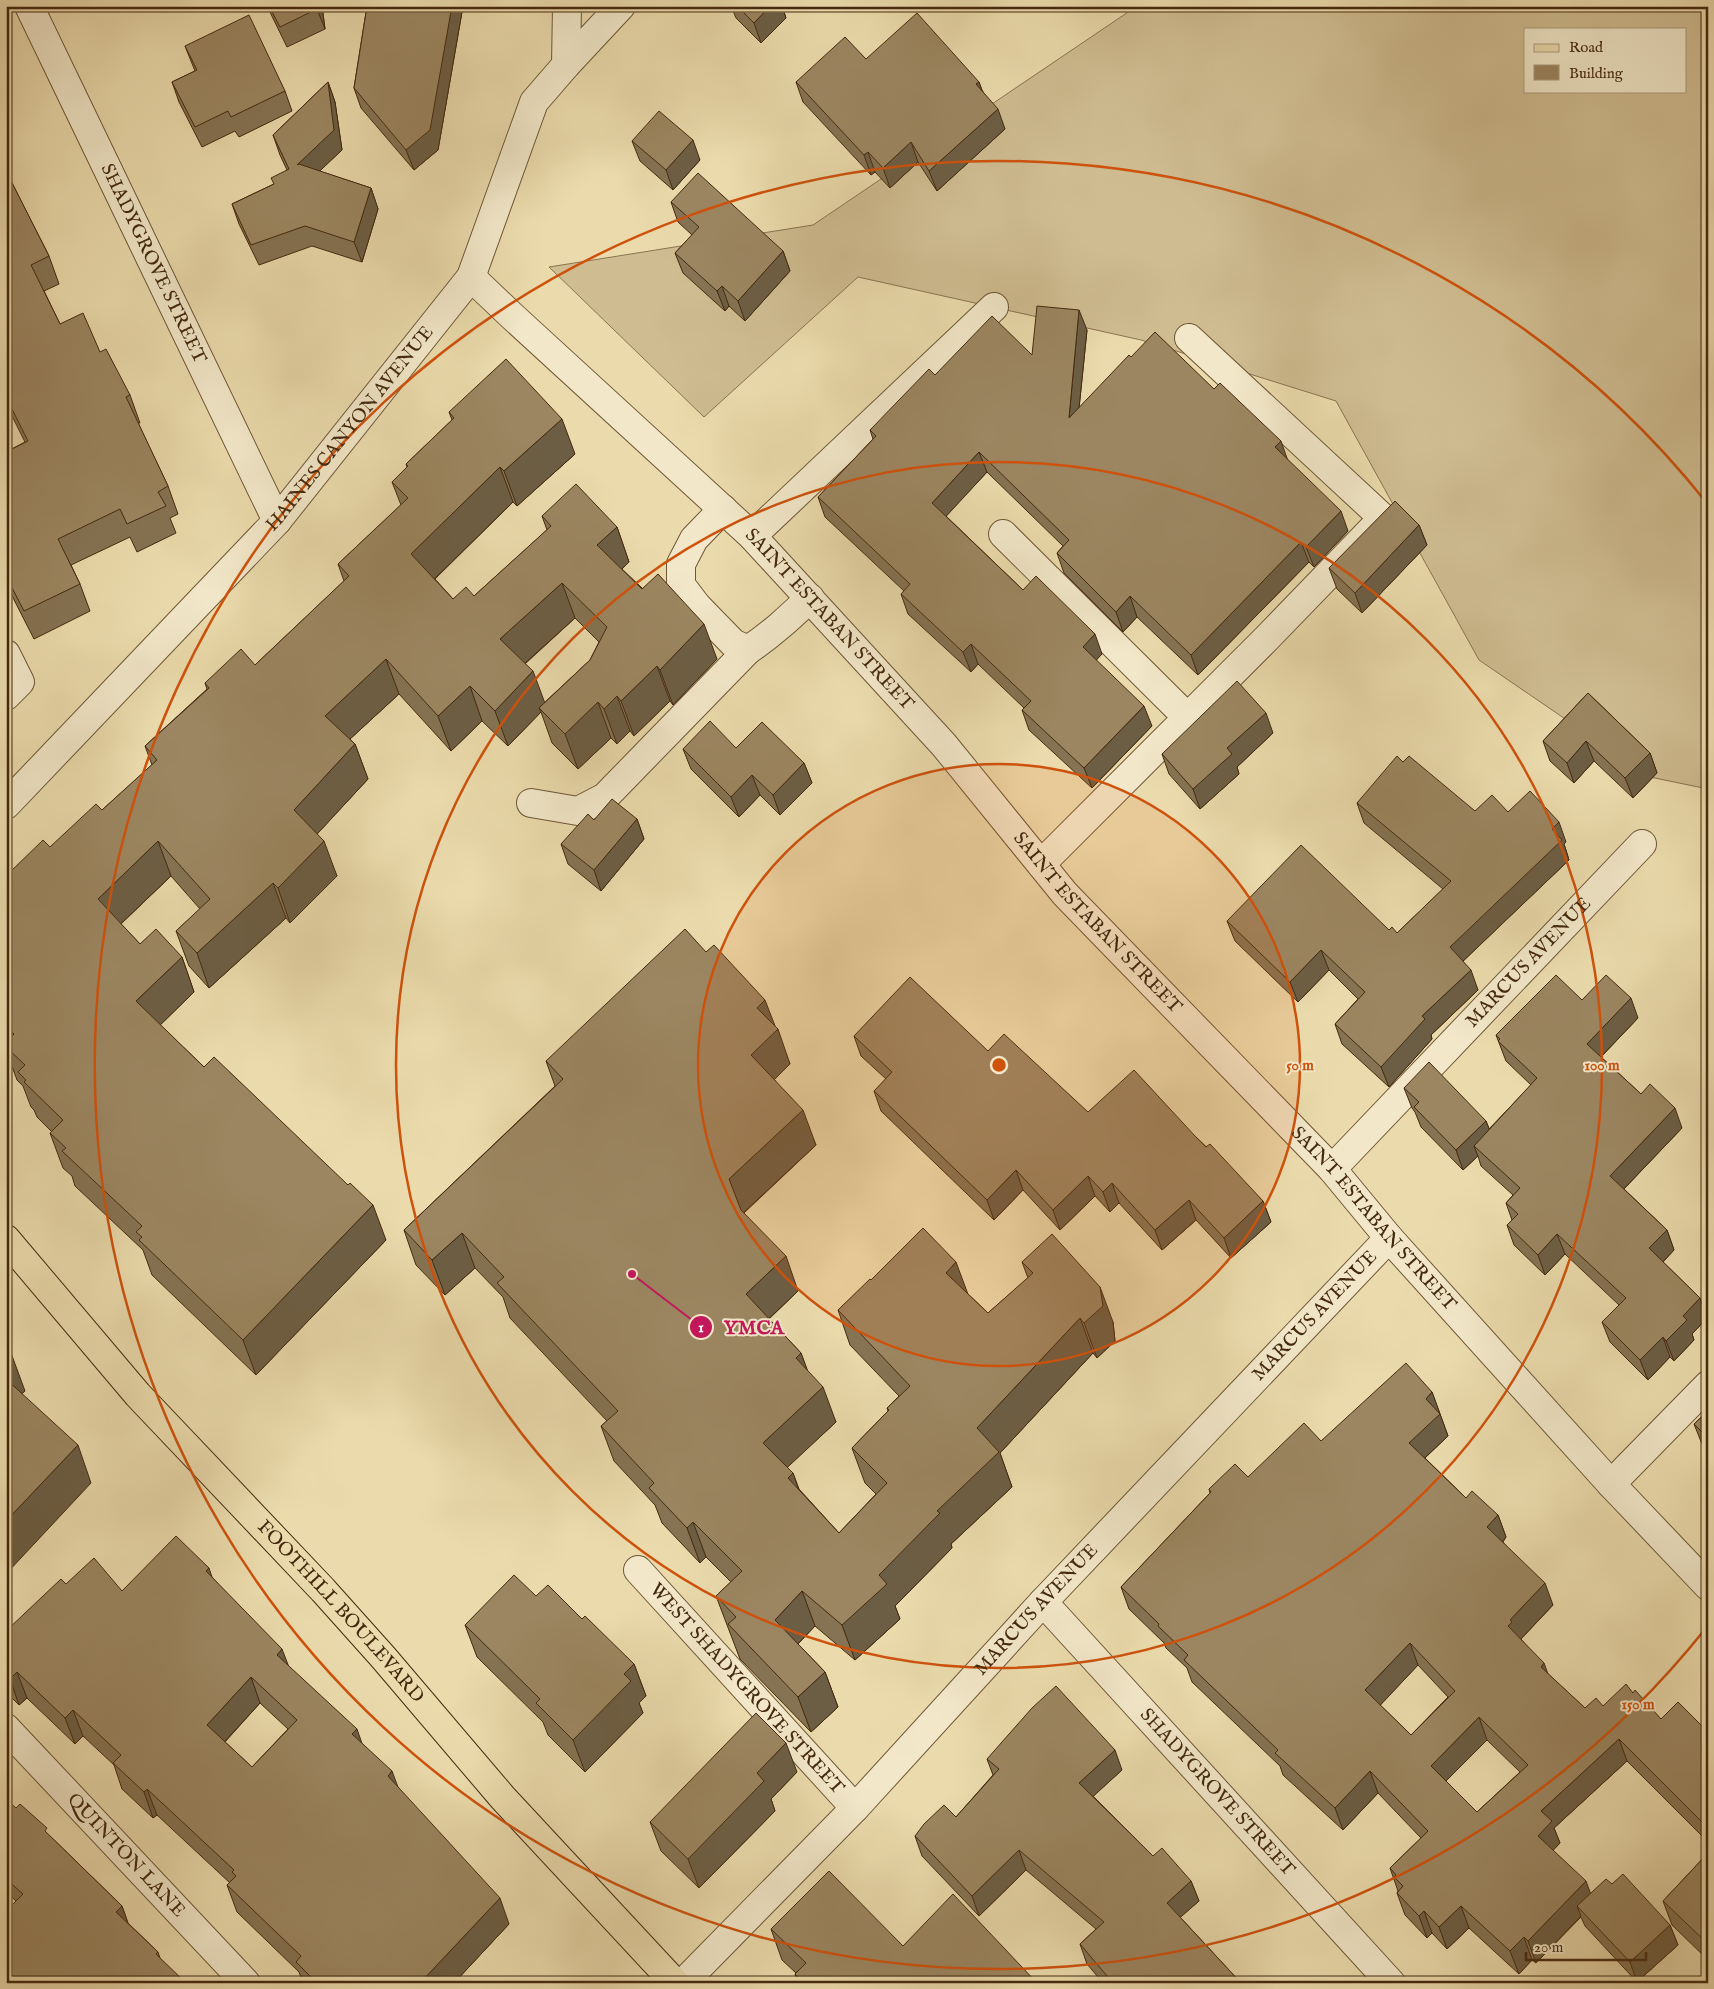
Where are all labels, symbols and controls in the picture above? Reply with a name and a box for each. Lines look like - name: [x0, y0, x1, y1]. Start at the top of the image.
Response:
- legend: [1524, 28, 1686, 92]
- text: Road: [1569, 38, 1604, 57]
- text: Building: [1569, 64, 1624, 83]
- street label: SHADYGROVE STREET: [95, 160, 211, 368]
- street label: HAINES CANYON AVENUE: [261, 321, 439, 537]
- street label: SAINT ESTABAN STREET: [740, 523, 919, 716]
- street label: SAINT ESTABAN STREET: [1008, 827, 1187, 1019]
- street label: MARCUS AVENUE: [1461, 892, 1597, 1033]
- centre of rings: [990, 1056, 1008, 1074]
- text: 50 m: [1286, 1056, 1314, 1075]
- text: 100 m: [1584, 1056, 1620, 1075]
- street label: SAINT ESTABAN STREET: [1285, 1122, 1461, 1316]
- street label: MARCUS AVENUE: [1247, 1245, 1383, 1386]
- callout: YMCA: [689, 1309, 794, 1344]
- text: YMCA: [724, 1316, 786, 1341]
- text: 1: [698, 1318, 704, 1337]
- street label: FOOTHILL BOULEVARD: [252, 1516, 429, 1708]
- street label: MARCUS AVENUE: [969, 1539, 1104, 1681]
- street label: WEST SHADYGROVE STREET: [644, 1578, 849, 1800]
- text: 150 m: [1621, 1695, 1655, 1714]
- street label: SHADYGROVE STREET: [1134, 1704, 1300, 1882]
- street label: QUINTON LANE: [62, 1788, 190, 1923]
- scale bar: [1526, 1929, 1646, 1961]
- text: 20 m: [1534, 1938, 1564, 1957]

